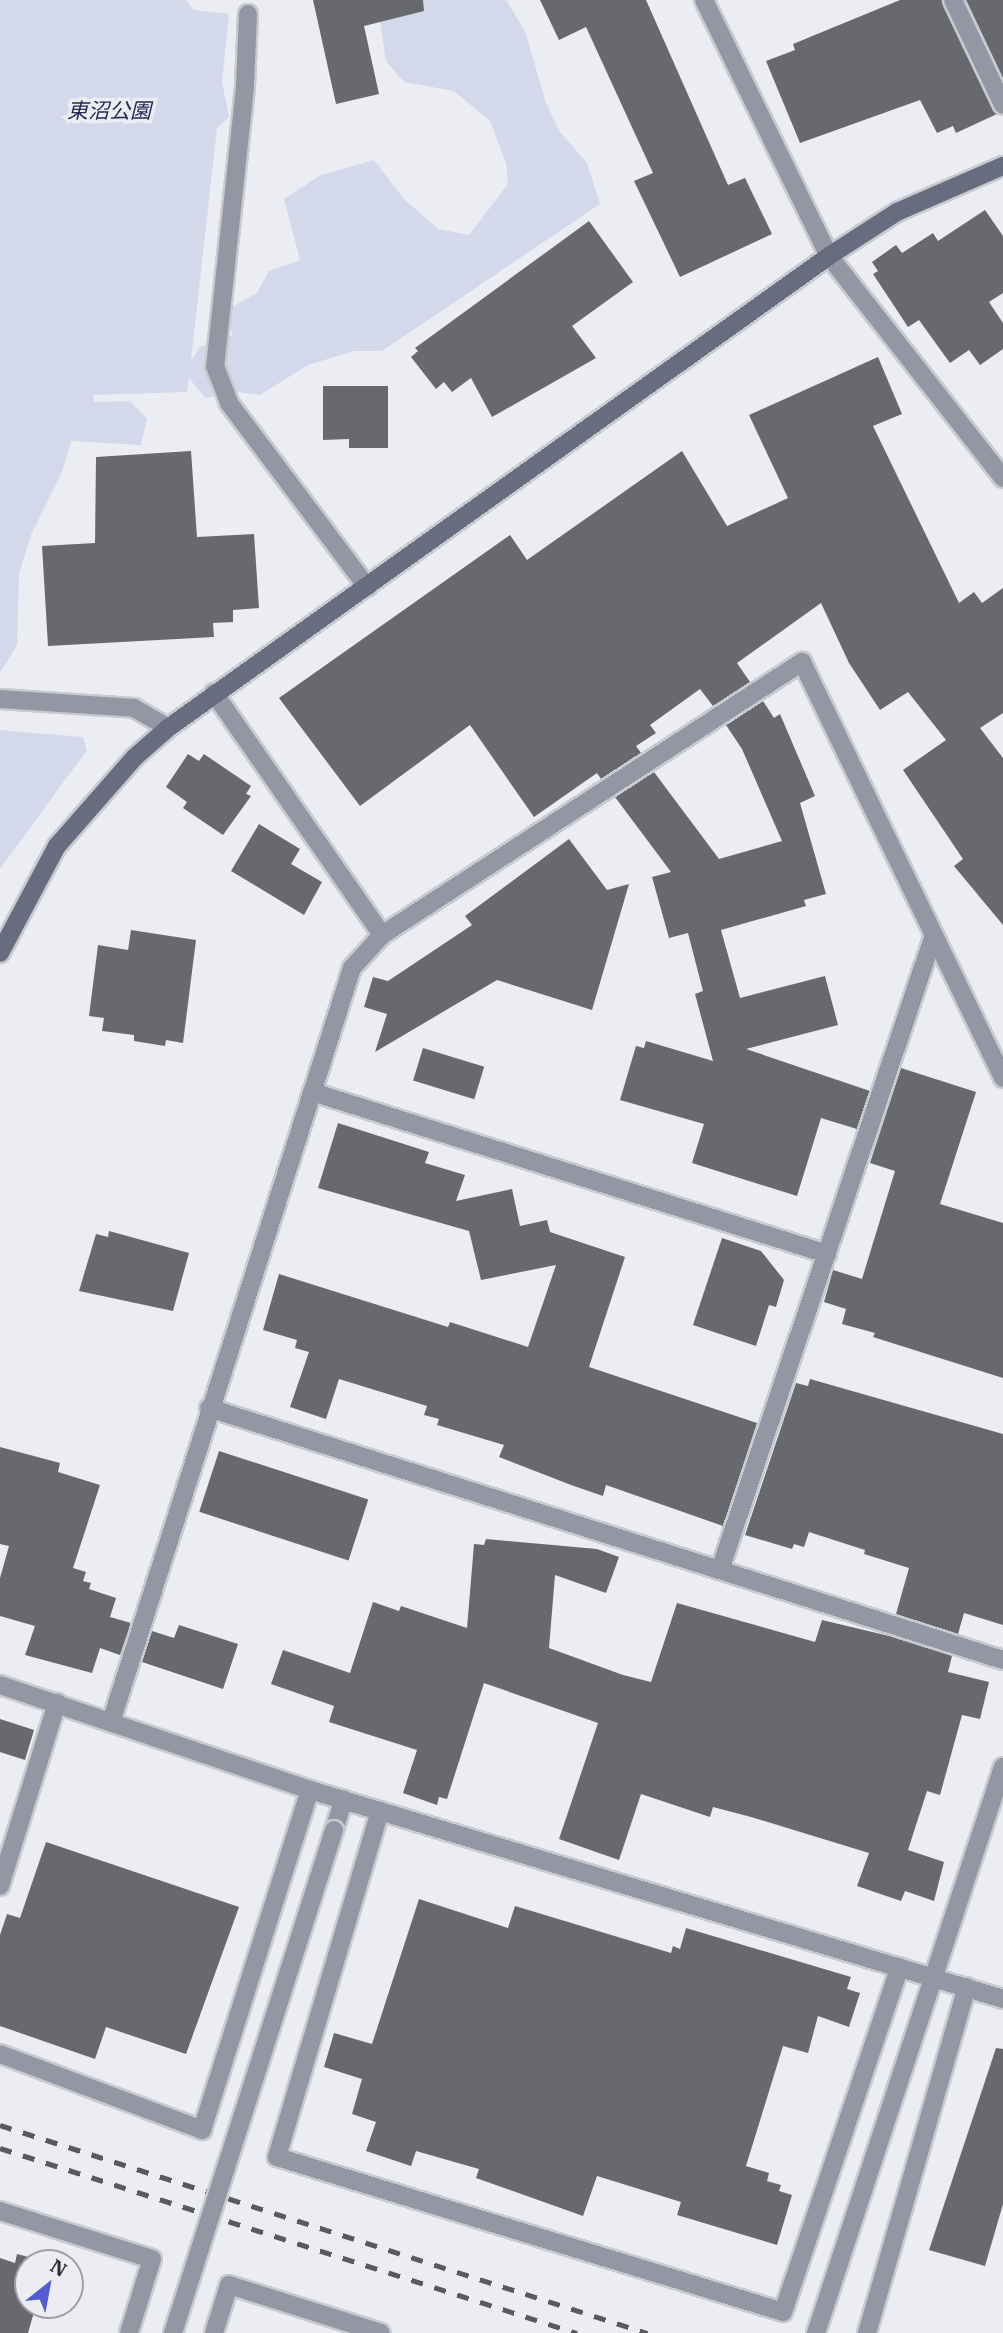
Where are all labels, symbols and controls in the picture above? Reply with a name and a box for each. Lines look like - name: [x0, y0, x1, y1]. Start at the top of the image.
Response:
- park label: 東沼公園: [67, 97, 151, 123]
- north arrow: [14, 2249, 84, 2319]
- text: N: [46, 2254, 71, 2282]

